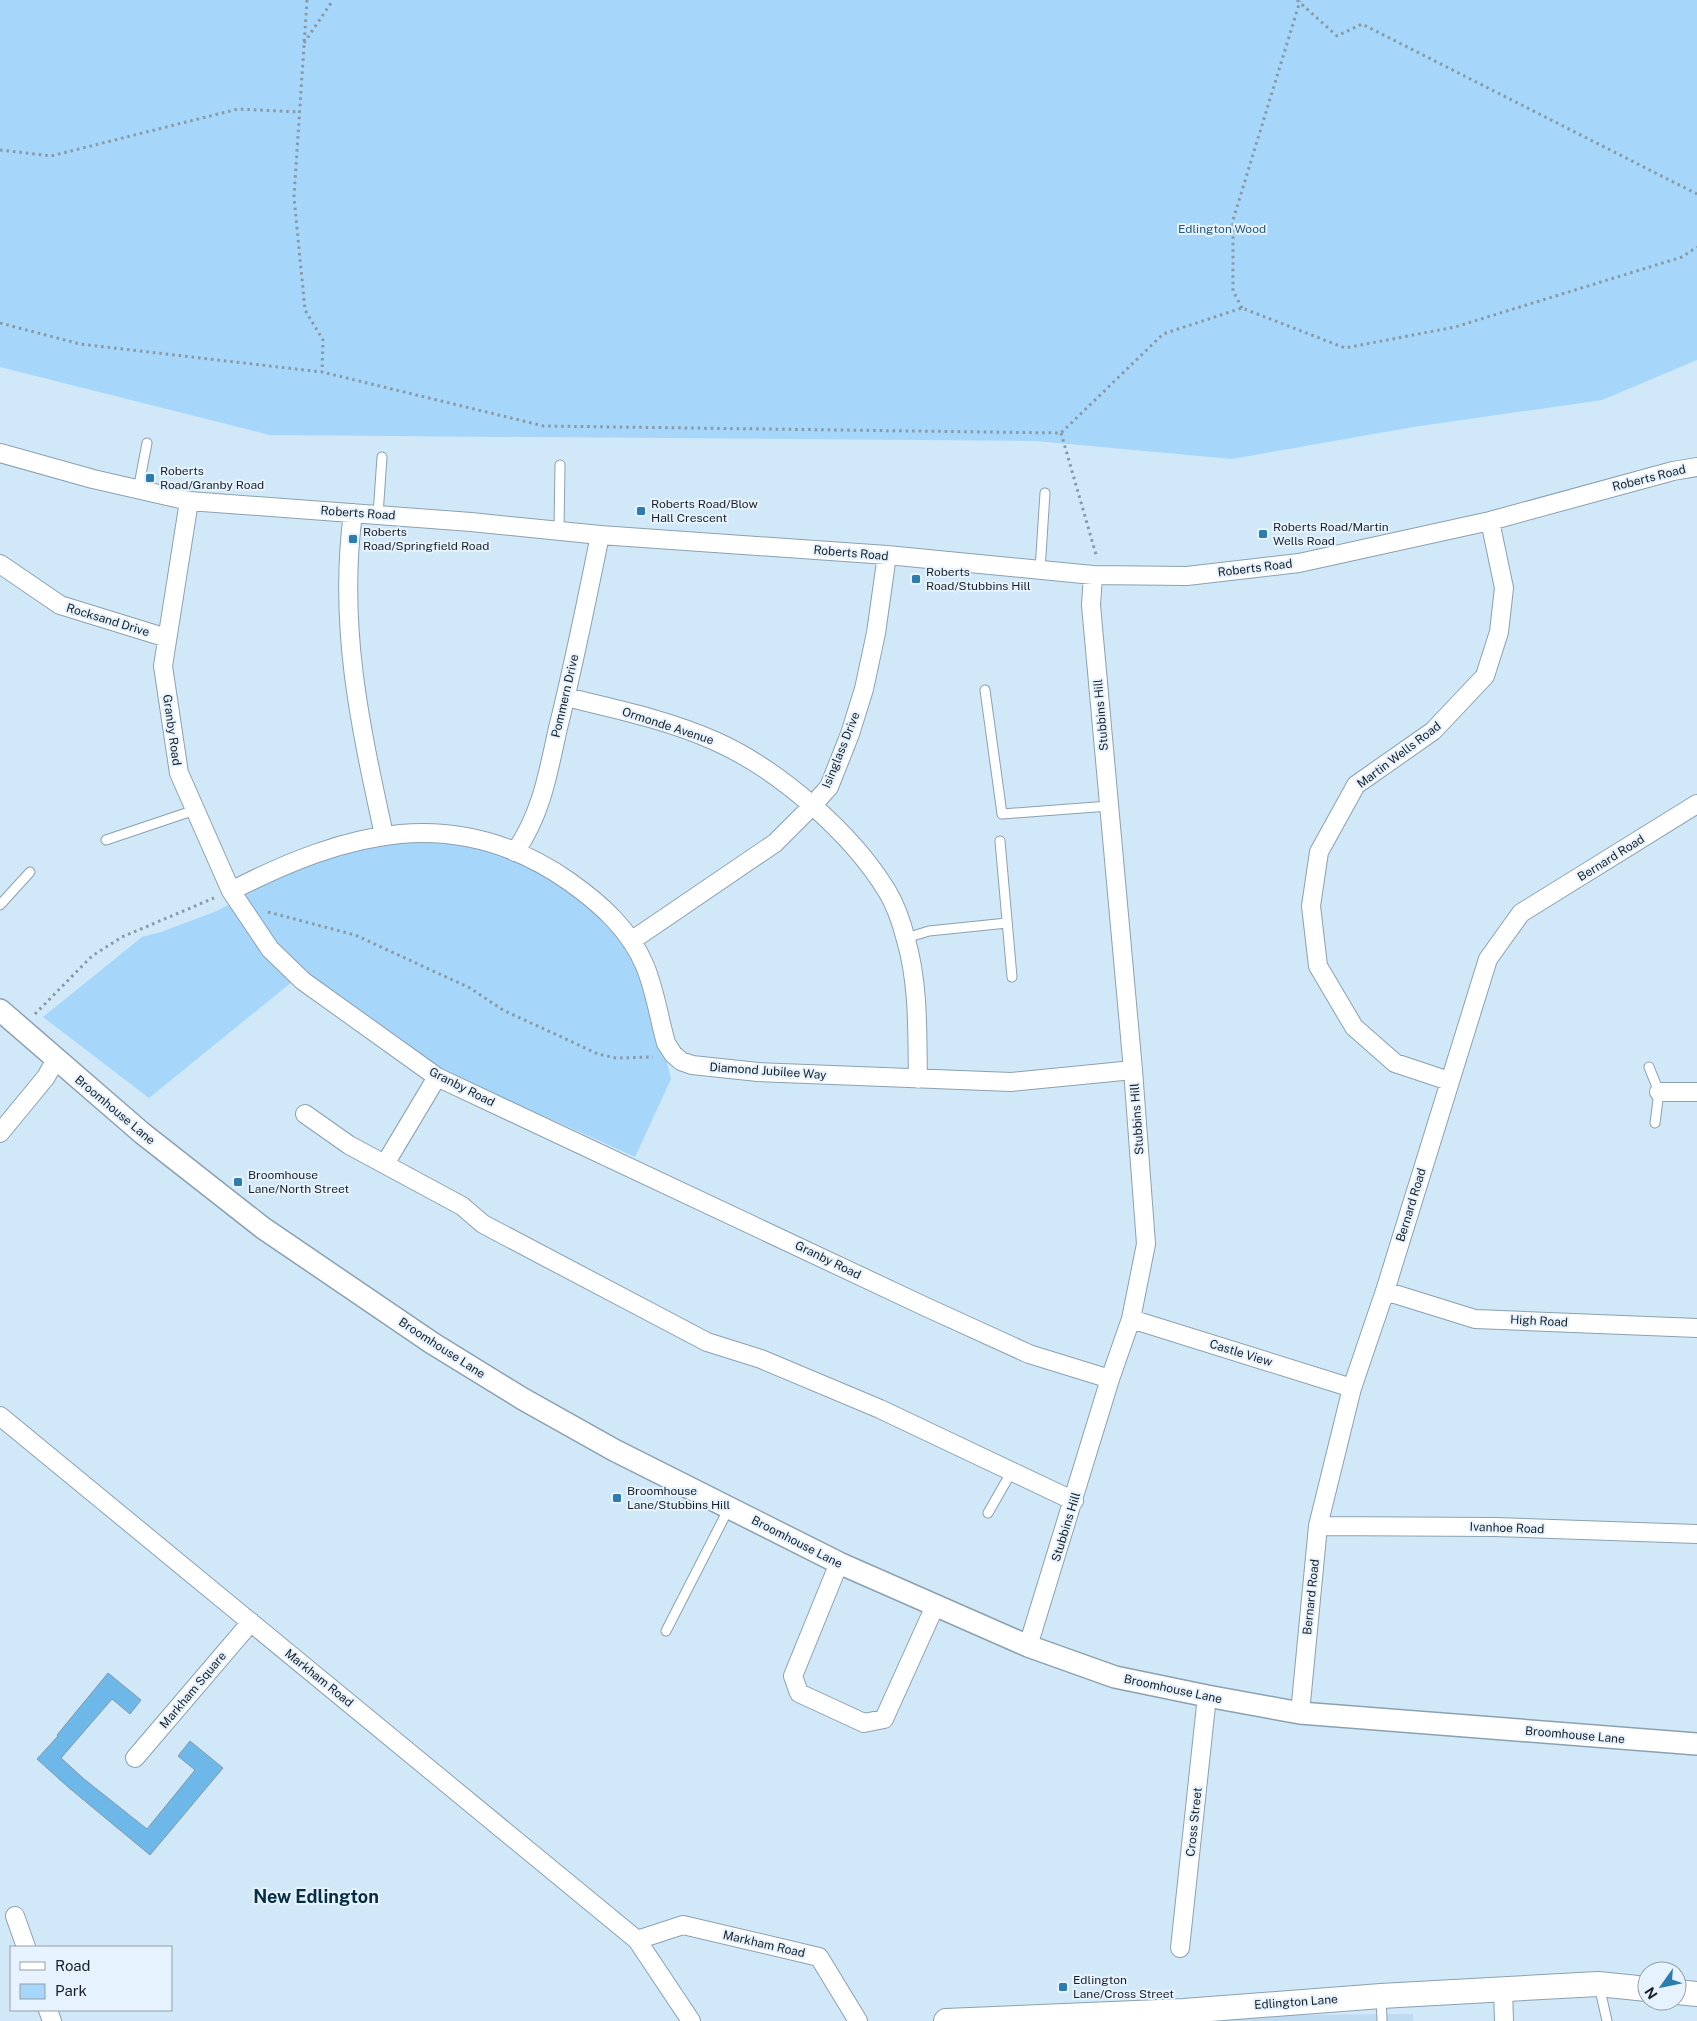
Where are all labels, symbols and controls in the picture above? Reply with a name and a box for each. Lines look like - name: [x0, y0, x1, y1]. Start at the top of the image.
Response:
- park label: Edlington Wood: [1178, 222, 1266, 236]
- street label: Roberts Road: [1611, 462, 1687, 494]
- place label: Roberts Road/Granby Road: [160, 464, 264, 492]
- marker: Roberts Road/Granby Road: [144, 472, 156, 484]
- place label: Roberts Road/Blow Hall Crescent: [651, 497, 758, 525]
- street label: Roberts Road: [320, 503, 396, 523]
- marker: Roberts Road/Blow Hall Crescent: [635, 505, 647, 517]
- place label: Roberts Road/Martin Wells Road: [1273, 520, 1389, 548]
- place label: Roberts Road/Springfield Road: [363, 525, 489, 553]
- marker: Roberts Road/Martin Wells Road: [1257, 528, 1269, 540]
- marker: Roberts Road/Springfield Road: [347, 533, 359, 545]
- street label: Roberts Road: [813, 543, 889, 563]
- street label: Roberts Road: [1217, 556, 1293, 580]
- place label: Roberts Road/Stubbins Hill: [926, 565, 1031, 593]
- marker: Roberts Road/Stubbins Hill: [910, 573, 922, 585]
- street label: Rocksand Drive: [65, 601, 151, 639]
- street label: Pommern Drive: [549, 653, 581, 739]
- street label: Stubbins Hill: [1091, 678, 1111, 751]
- street label: Granby Road: [160, 694, 184, 766]
- street label: Ormonde Avenue: [620, 705, 716, 747]
- street label: Isinglass Drive: [819, 710, 863, 790]
- street label: Martin Wells Road: [1354, 719, 1444, 791]
- street label: Bernard Road: [1575, 832, 1647, 884]
- street label: Diamond Jubilee Way: [709, 1060, 828, 1082]
- street label: Granby Road: [427, 1065, 497, 1109]
- street label: Broomhouse Lane: [72, 1072, 158, 1148]
- street label: Stubbins Hill: [1127, 1082, 1146, 1155]
- street label: Bernard Road: [1393, 1167, 1429, 1243]
- place label: Broomhouse Lane/North Street: [248, 1168, 349, 1196]
- marker: Broomhouse Lane/North Street: [232, 1176, 244, 1188]
- street label: Granby Road: [793, 1238, 863, 1282]
- street label: High Road: [1510, 1312, 1568, 1330]
- street label: Broomhouse Lane: [396, 1315, 488, 1381]
- street label: Castle View: [1208, 1337, 1275, 1369]
- place label: Broomhouse Lane/Stubbins Hill: [627, 1484, 731, 1512]
- street label: Stubbins Hill: [1049, 1490, 1083, 1563]
- marker: Broomhouse Lane/Stubbins Hill: [611, 1492, 623, 1504]
- street label: Broomhouse Lane: [749, 1513, 845, 1571]
- street label: Ivanhoe Road: [1469, 1520, 1545, 1536]
- street label: Bernard Road: [1300, 1558, 1322, 1636]
- street label: Markham Road: [282, 1646, 356, 1710]
- street label: Markham Square: [157, 1649, 229, 1731]
- street label: Broomhouse Lane: [1123, 1672, 1224, 1706]
- street label: Broomhouse Lane: [1525, 1724, 1626, 1746]
- street label: Cross Street: [1183, 1786, 1205, 1857]
- district label: New Edlington: [253, 1886, 379, 1907]
- street label: Markham Road: [722, 1928, 806, 1960]
- legend: [10, 1946, 172, 2011]
- text: Road: [55, 1957, 91, 1974]
- north arrow: [1637, 1961, 1687, 2011]
- place label: Edlington Lane/Cross Street: [1073, 1973, 1174, 2001]
- marker: Edlington Lane/Cross Street: [1057, 1981, 1069, 1993]
- text: Park: [55, 1982, 87, 1999]
- text: N: [1641, 1984, 1661, 2002]
- street label: Edlington Lane: [1254, 1992, 1339, 2012]

